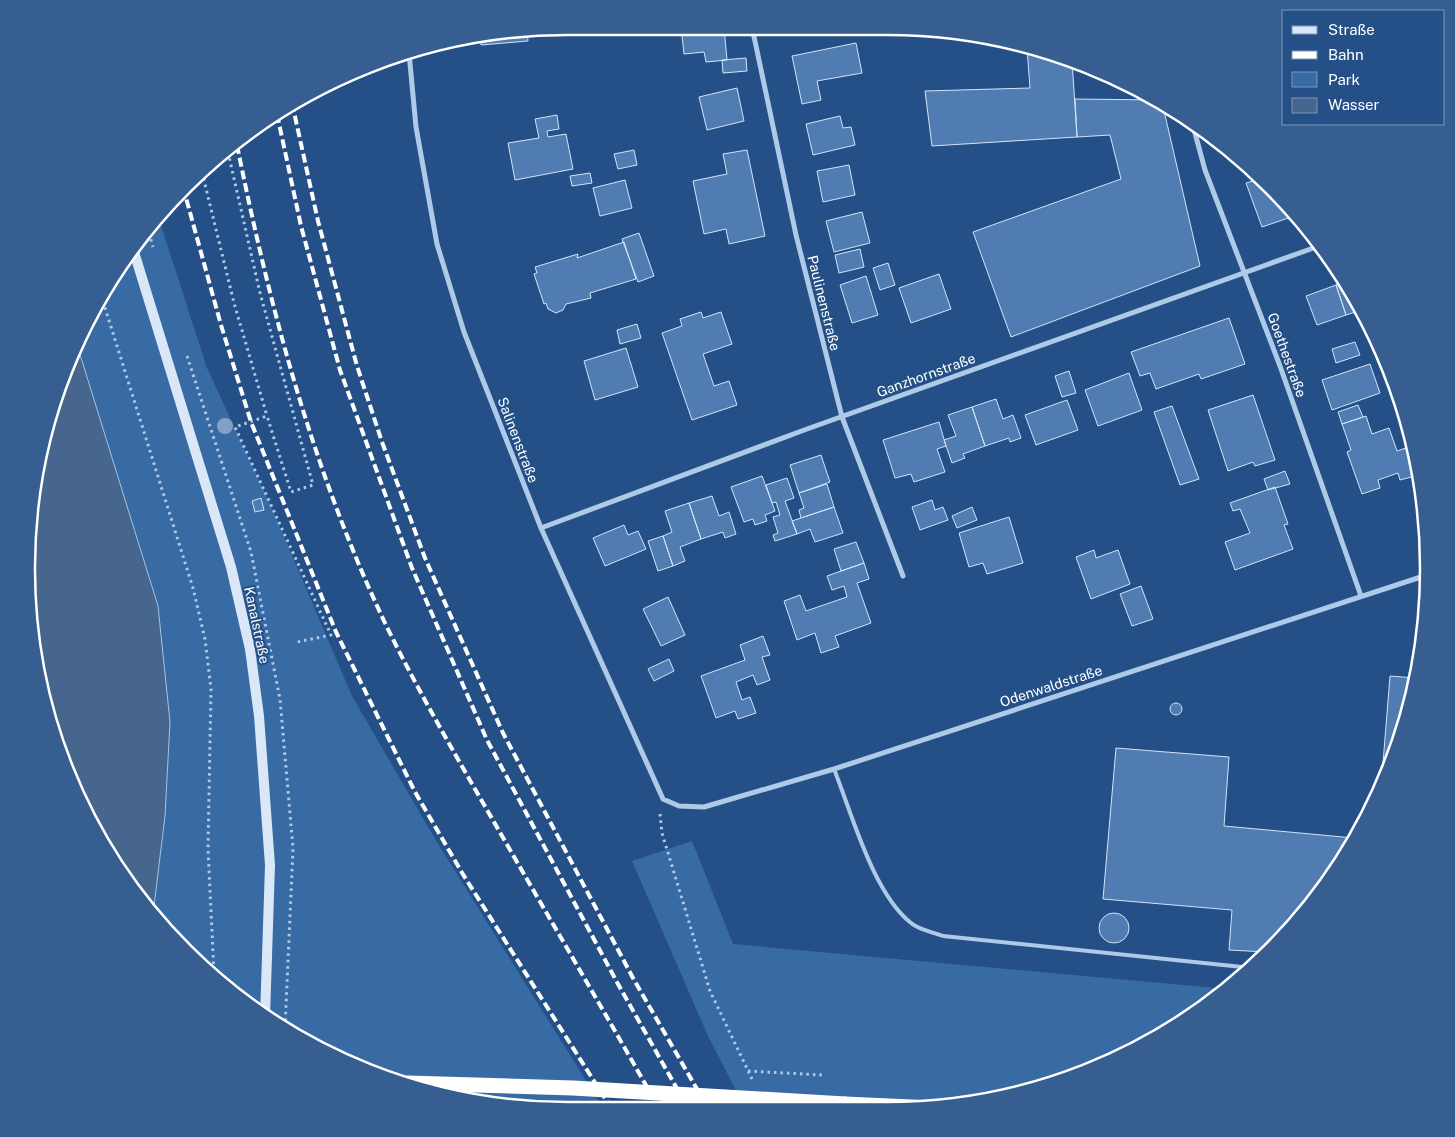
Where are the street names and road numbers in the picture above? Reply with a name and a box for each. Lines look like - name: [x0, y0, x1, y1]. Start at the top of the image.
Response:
- street label: Paulinenstraße: [804, 254, 844, 353]
- street label: Goethestraße: [1264, 311, 1310, 399]
- street label: Ganzhornstraße: [875, 350, 978, 400]
- street label: Salinenstraße: [494, 395, 542, 485]
- street label: Kanalstraße: [241, 585, 273, 665]
- street label: Odenwaldstraße: [998, 662, 1104, 710]

